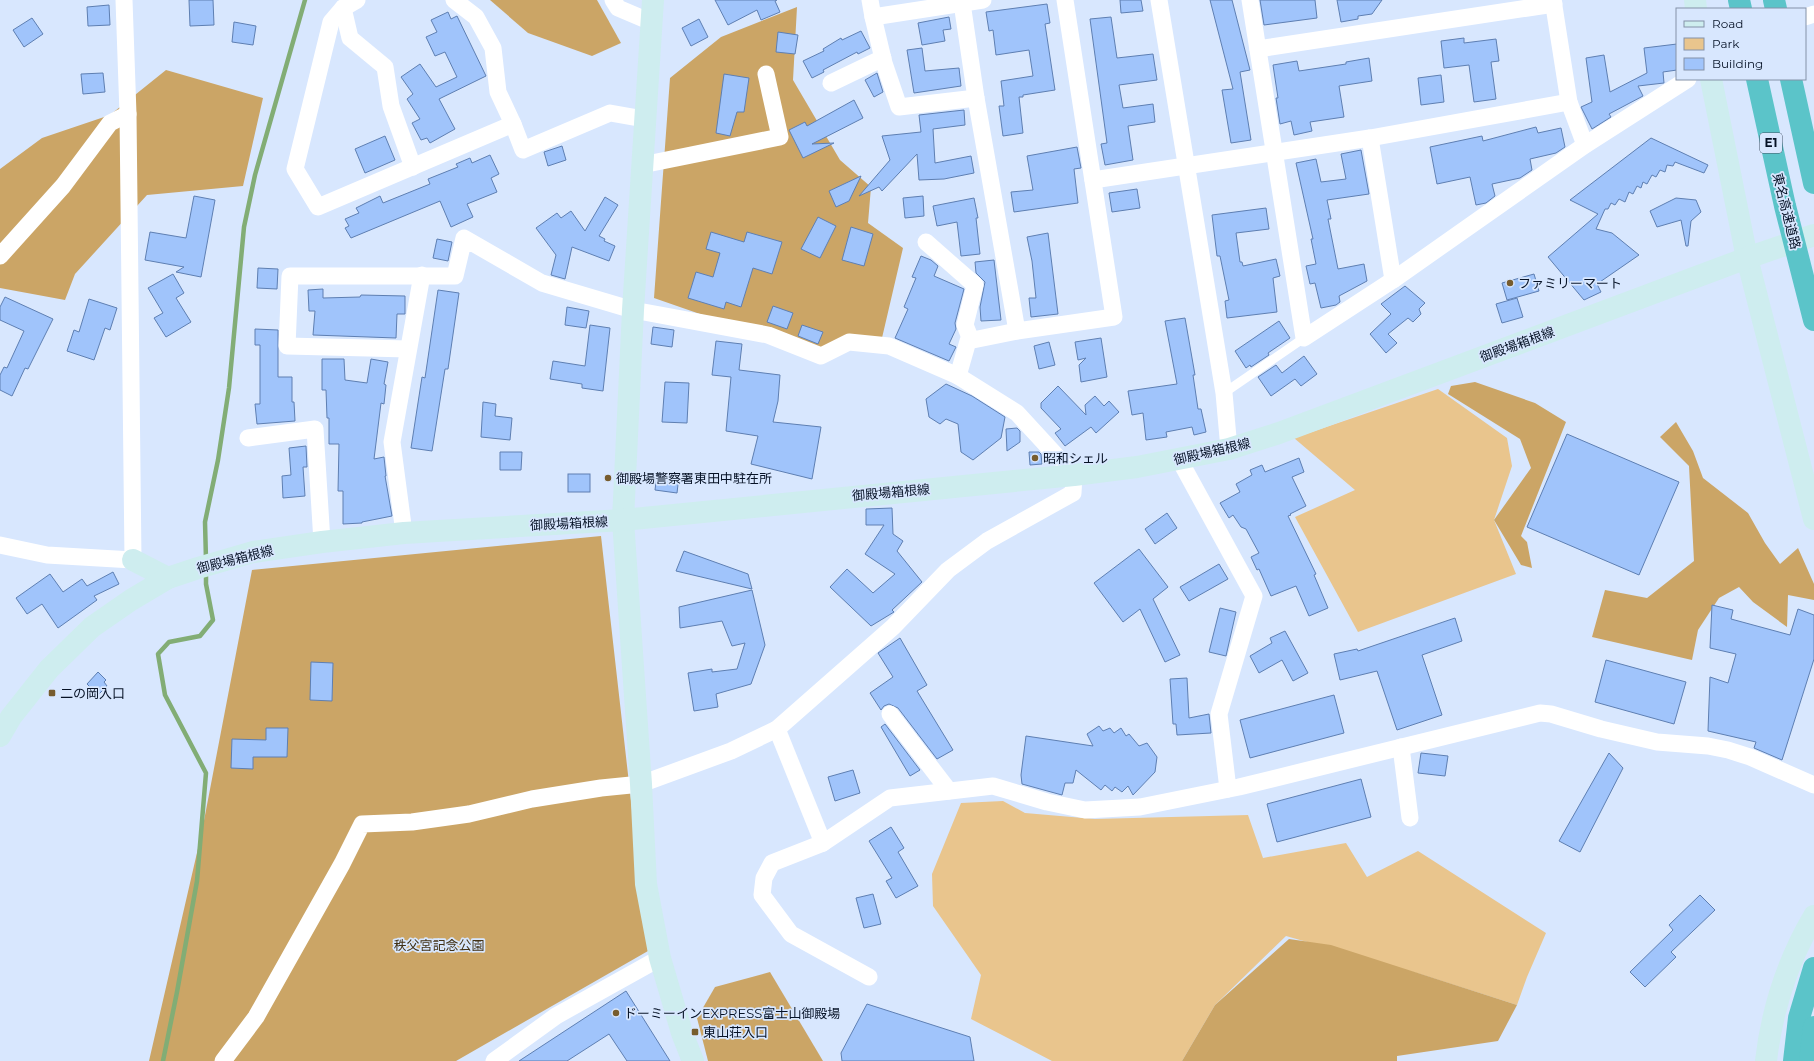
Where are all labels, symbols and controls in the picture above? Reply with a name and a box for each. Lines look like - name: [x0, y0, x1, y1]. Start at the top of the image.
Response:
- legend: [1676, 8, 1806, 80]
- text: Road: [1712, 16, 1743, 31]
- text: Park: [1712, 36, 1740, 51]
- text: Building: [1712, 56, 1763, 71]
- road number: E1: [1760, 133, 1782, 153]
- street label: 東名高速道路: [1770, 171, 1804, 251]
- place label: ファミリーマート: [1518, 275, 1622, 291]
- marker: ファミリーマート: [1505, 278, 1515, 288]
- street label: 御殿場箱根線: [1478, 323, 1556, 365]
- street label: 御殿場箱根線: [1172, 434, 1252, 468]
- place label: 昭和シェル: [1043, 450, 1108, 466]
- marker: 昭和シェル: [1030, 453, 1040, 463]
- place label: 御殿場警察署東田中駐在所: [616, 470, 772, 486]
- marker: 御殿場警察署東田中駐在所: [603, 473, 613, 483]
- street label: 御殿場箱根線: [851, 481, 931, 503]
- street label: 御殿場箱根線: [530, 513, 608, 533]
- street label: 御殿場箱根線: [195, 542, 275, 576]
- place label: 二の岡入口: [60, 685, 125, 701]
- marker: 二の岡入口: [47, 688, 57, 698]
- park label: 秩父宮記念公園: [393, 937, 485, 953]
- place label: ドーミーインEXPRESS富士山御殿場: [624, 1005, 840, 1021]
- marker: ドーミーインEXPRESS富士山御殿場: [611, 1008, 621, 1018]
- place label: 東山荘入口: [703, 1024, 768, 1040]
- marker: 東山荘入口: [690, 1027, 700, 1037]

